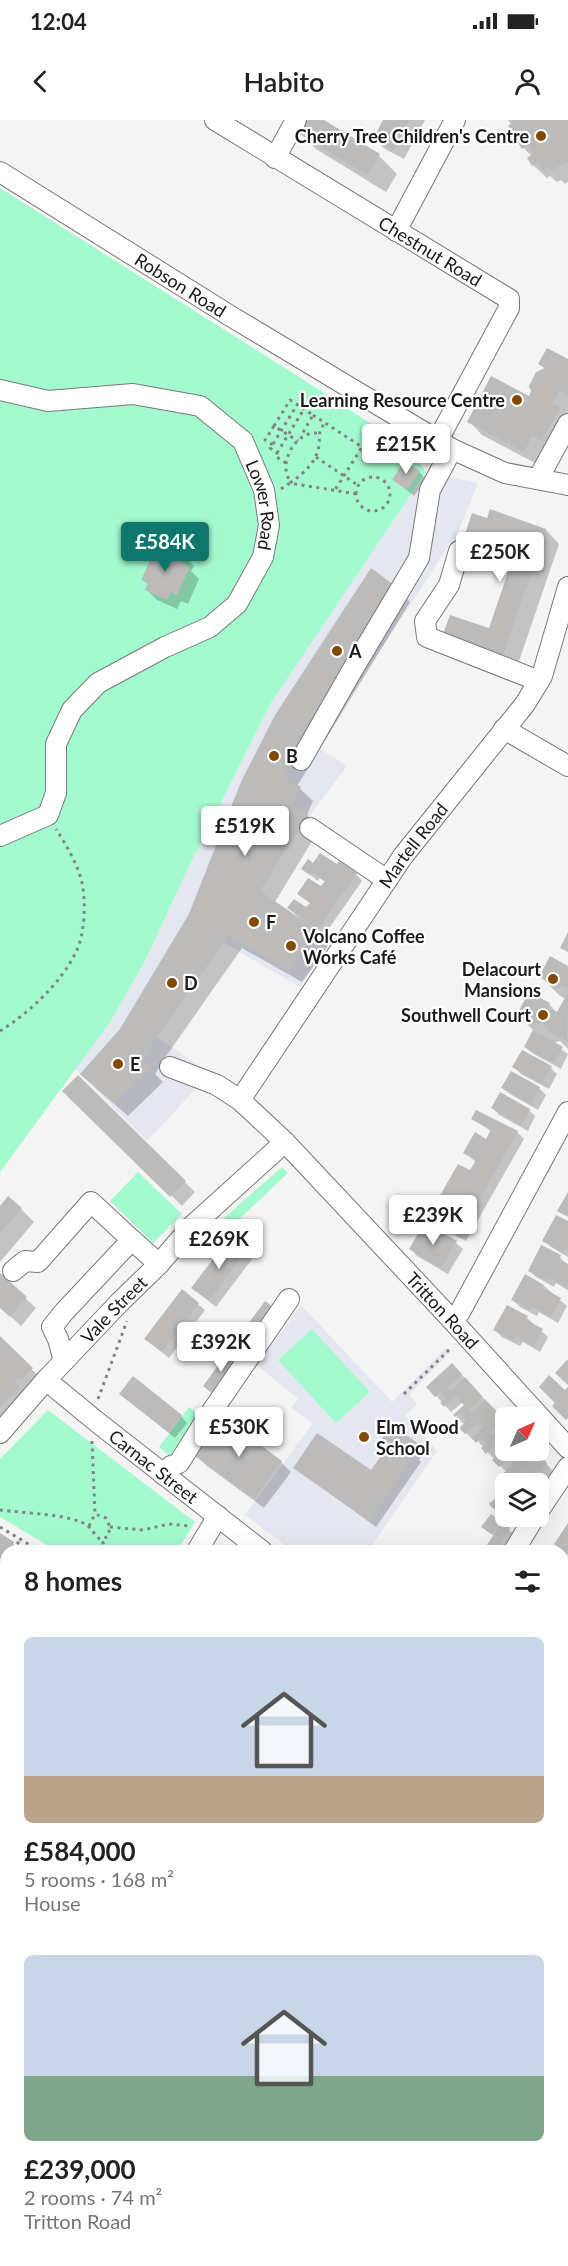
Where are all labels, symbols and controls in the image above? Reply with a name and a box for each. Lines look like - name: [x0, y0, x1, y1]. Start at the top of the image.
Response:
- text: 12:04: [30, 8, 87, 35]
- icon: back: [24, 65, 57, 98]
- text: Habito: [243, 65, 325, 98]
- icon: person: [511, 65, 544, 98]
- place label: Cherry Tree Children's Centre: [295, 125, 529, 147]
- marker: Cherry Tree Children's Centre: [534, 129, 548, 143]
- street label: Chestnut Road: [375, 211, 486, 291]
- street label: Robson Road: [131, 248, 230, 322]
- place label: Learning Resource Centre: [300, 389, 505, 411]
- marker: Learning Resource Centre: [510, 393, 524, 407]
- pin: £215K: [364, 424, 448, 475]
- text: £215K: [376, 431, 436, 455]
- street label: Lower Road: [241, 456, 280, 552]
- pin: £584K: [123, 522, 207, 573]
- text: £584K: [135, 529, 195, 553]
- pin: £250K: [458, 532, 542, 583]
- text: £250K: [470, 539, 530, 563]
- place label: A: [348, 640, 362, 662]
- marker: A: [330, 644, 344, 658]
- place label: B: [286, 745, 298, 767]
- marker: B: [267, 749, 281, 763]
- street label: Martell Road: [374, 798, 452, 892]
- pin: £519K: [203, 806, 287, 857]
- text: £519K: [215, 813, 275, 837]
- place label: F: [266, 911, 276, 933]
- marker: F: [247, 915, 261, 929]
- place label: Volcano Coffee Works Café: [302, 925, 425, 968]
- marker: Volcano Coffee Works Café: [284, 939, 298, 953]
- place label: Delacourt Mansions: [462, 958, 541, 1001]
- place label: D: [184, 972, 198, 994]
- marker: Delacourt Mansions: [546, 972, 560, 986]
- marker: D: [165, 976, 179, 990]
- place label: Southwell Court: [401, 1004, 531, 1026]
- marker: Southwell Court: [536, 1008, 550, 1022]
- place label: E: [130, 1053, 140, 1075]
- marker: E: [111, 1057, 125, 1071]
- pin: £239K: [391, 1195, 475, 1246]
- text: £239K: [403, 1202, 463, 1226]
- pin: £269K: [177, 1219, 261, 1270]
- text: £269K: [189, 1226, 249, 1250]
- street label: Tritton Road: [402, 1267, 484, 1353]
- street label: Vale Street: [76, 1271, 152, 1348]
- pin: £392K: [179, 1322, 263, 1373]
- text: £392K: [191, 1329, 251, 1353]
- pin: £530K: [197, 1407, 281, 1458]
- north arrow: [495, 1407, 549, 1461]
- map controls: [495, 1407, 549, 1527]
- text: £530K: [209, 1414, 269, 1438]
- place label: Elm Wood School: [376, 1416, 459, 1459]
- street label: Carnac Street: [105, 1425, 203, 1508]
- marker: Elm Wood School: [357, 1430, 371, 1444]
- button: layers: [495, 1473, 549, 1527]
- text: 8 homes: [24, 1565, 122, 1597]
- icon: filters: [511, 1565, 544, 1598]
- icon: home: [230, 1676, 338, 1784]
- text: £584,000: [24, 1835, 136, 1867]
- text: 5 rooms · 168 m²: [24, 1867, 174, 1891]
- text: House: [24, 1891, 81, 1915]
- icon: home: [230, 1994, 338, 2102]
- text: £239,000: [24, 2153, 136, 2185]
- text: 2 rooms · 74 m²: [24, 2185, 162, 2209]
- text: Tritton Road: [24, 2209, 131, 2233]

